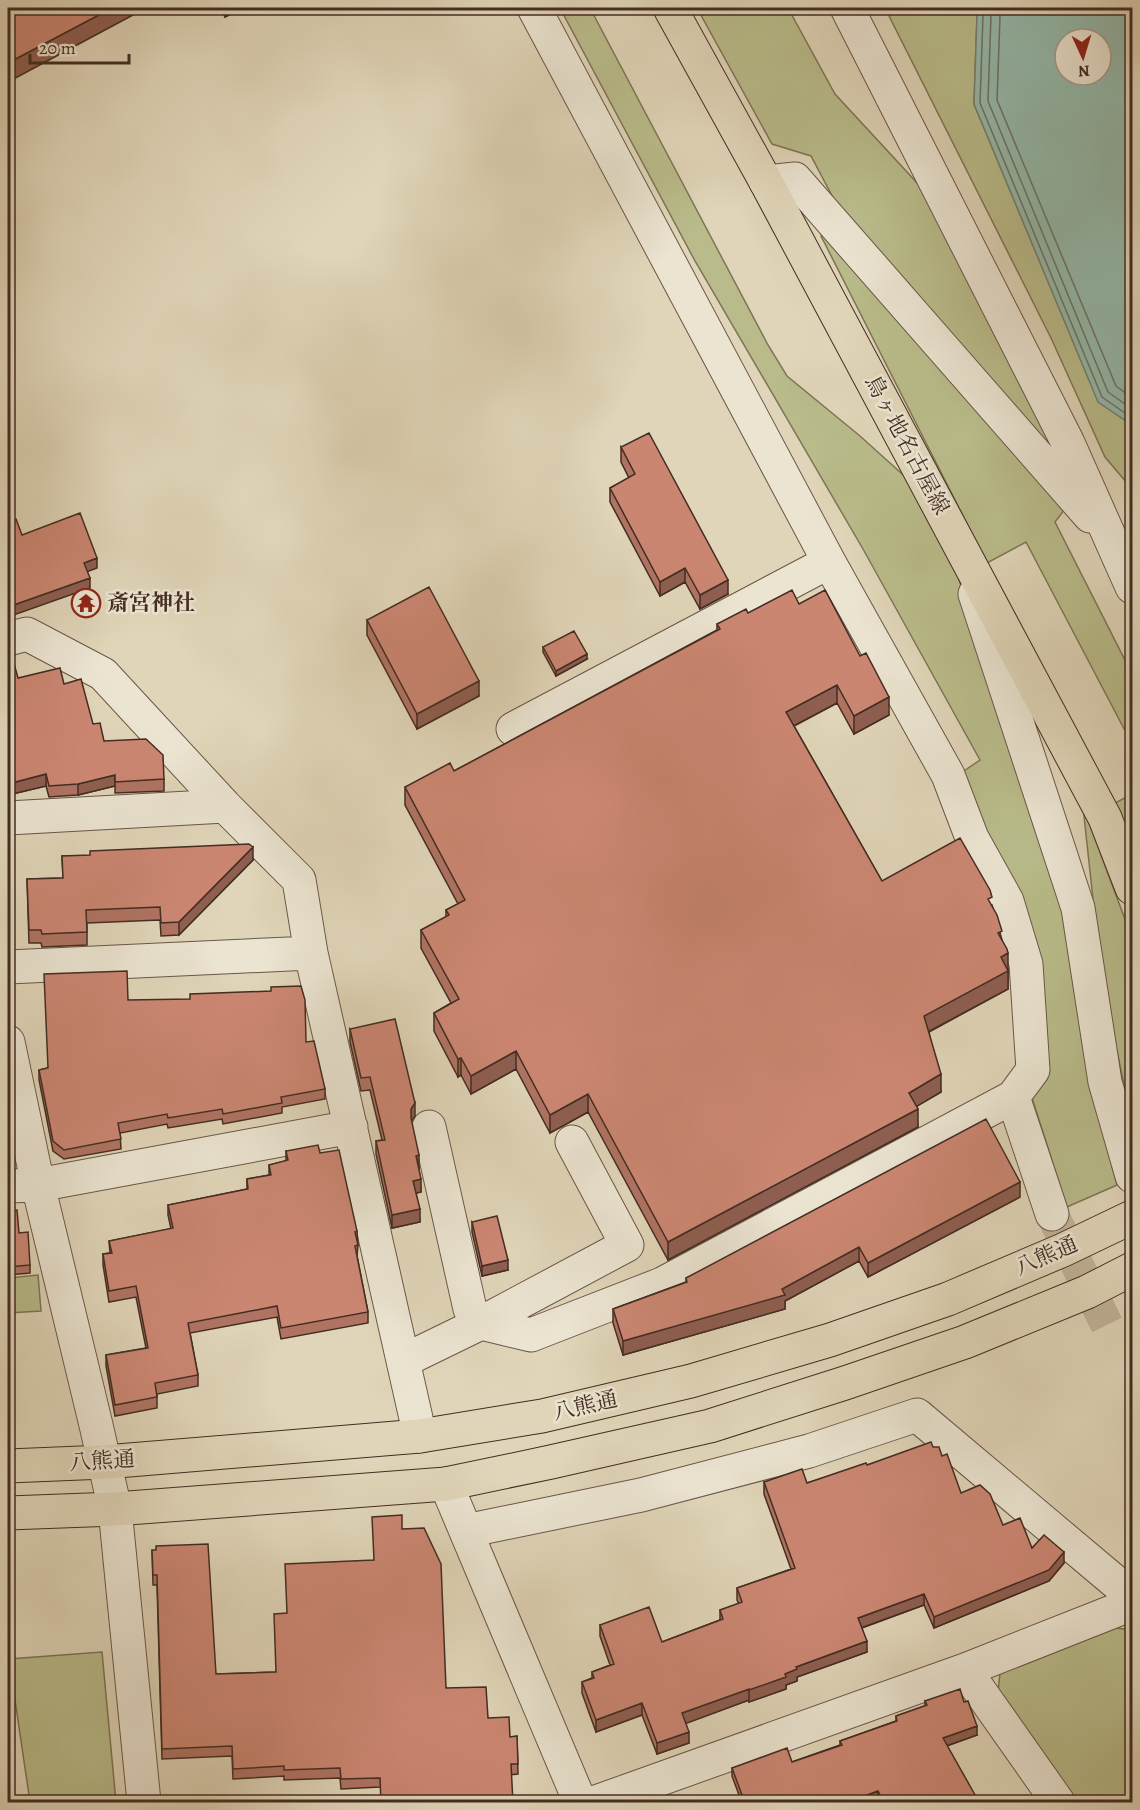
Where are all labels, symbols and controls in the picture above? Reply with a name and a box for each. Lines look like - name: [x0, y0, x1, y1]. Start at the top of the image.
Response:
- scale bar: [30, 27, 129, 65]
- north arrow: [1053, 27, 1113, 87]
- text: 20 m: [39, 36, 76, 60]
- text: N: [1077, 60, 1091, 82]
- street label: 鳥ヶ地名古屋線: [858, 370, 956, 520]
- temple icon: 斎宮神社: [70, 587, 102, 619]
- place label: 斎宮神社: [107, 588, 195, 618]
- street label: 八熊通: [1010, 1229, 1082, 1283]
- street label: 八熊通: [549, 1384, 621, 1428]
- street label: 八熊通: [68, 1444, 136, 1478]

